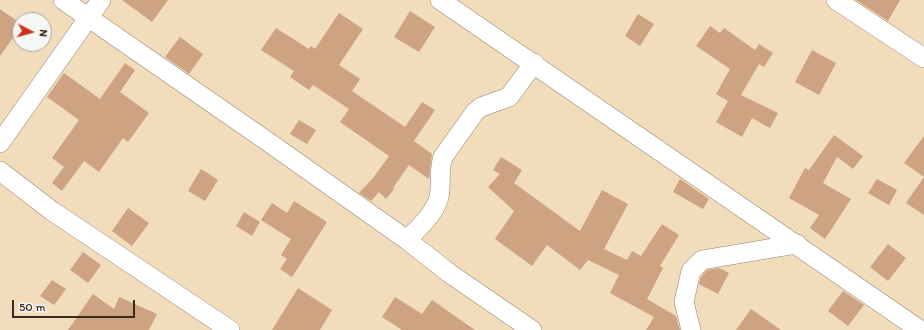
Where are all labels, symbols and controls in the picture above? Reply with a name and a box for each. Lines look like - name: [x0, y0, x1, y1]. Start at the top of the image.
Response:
- north arrow: [12, 12, 52, 52]
- text: N: [37, 29, 50, 38]
- scale bar: [14, 292, 137, 318]
- text: 50 m: [19, 300, 45, 314]

